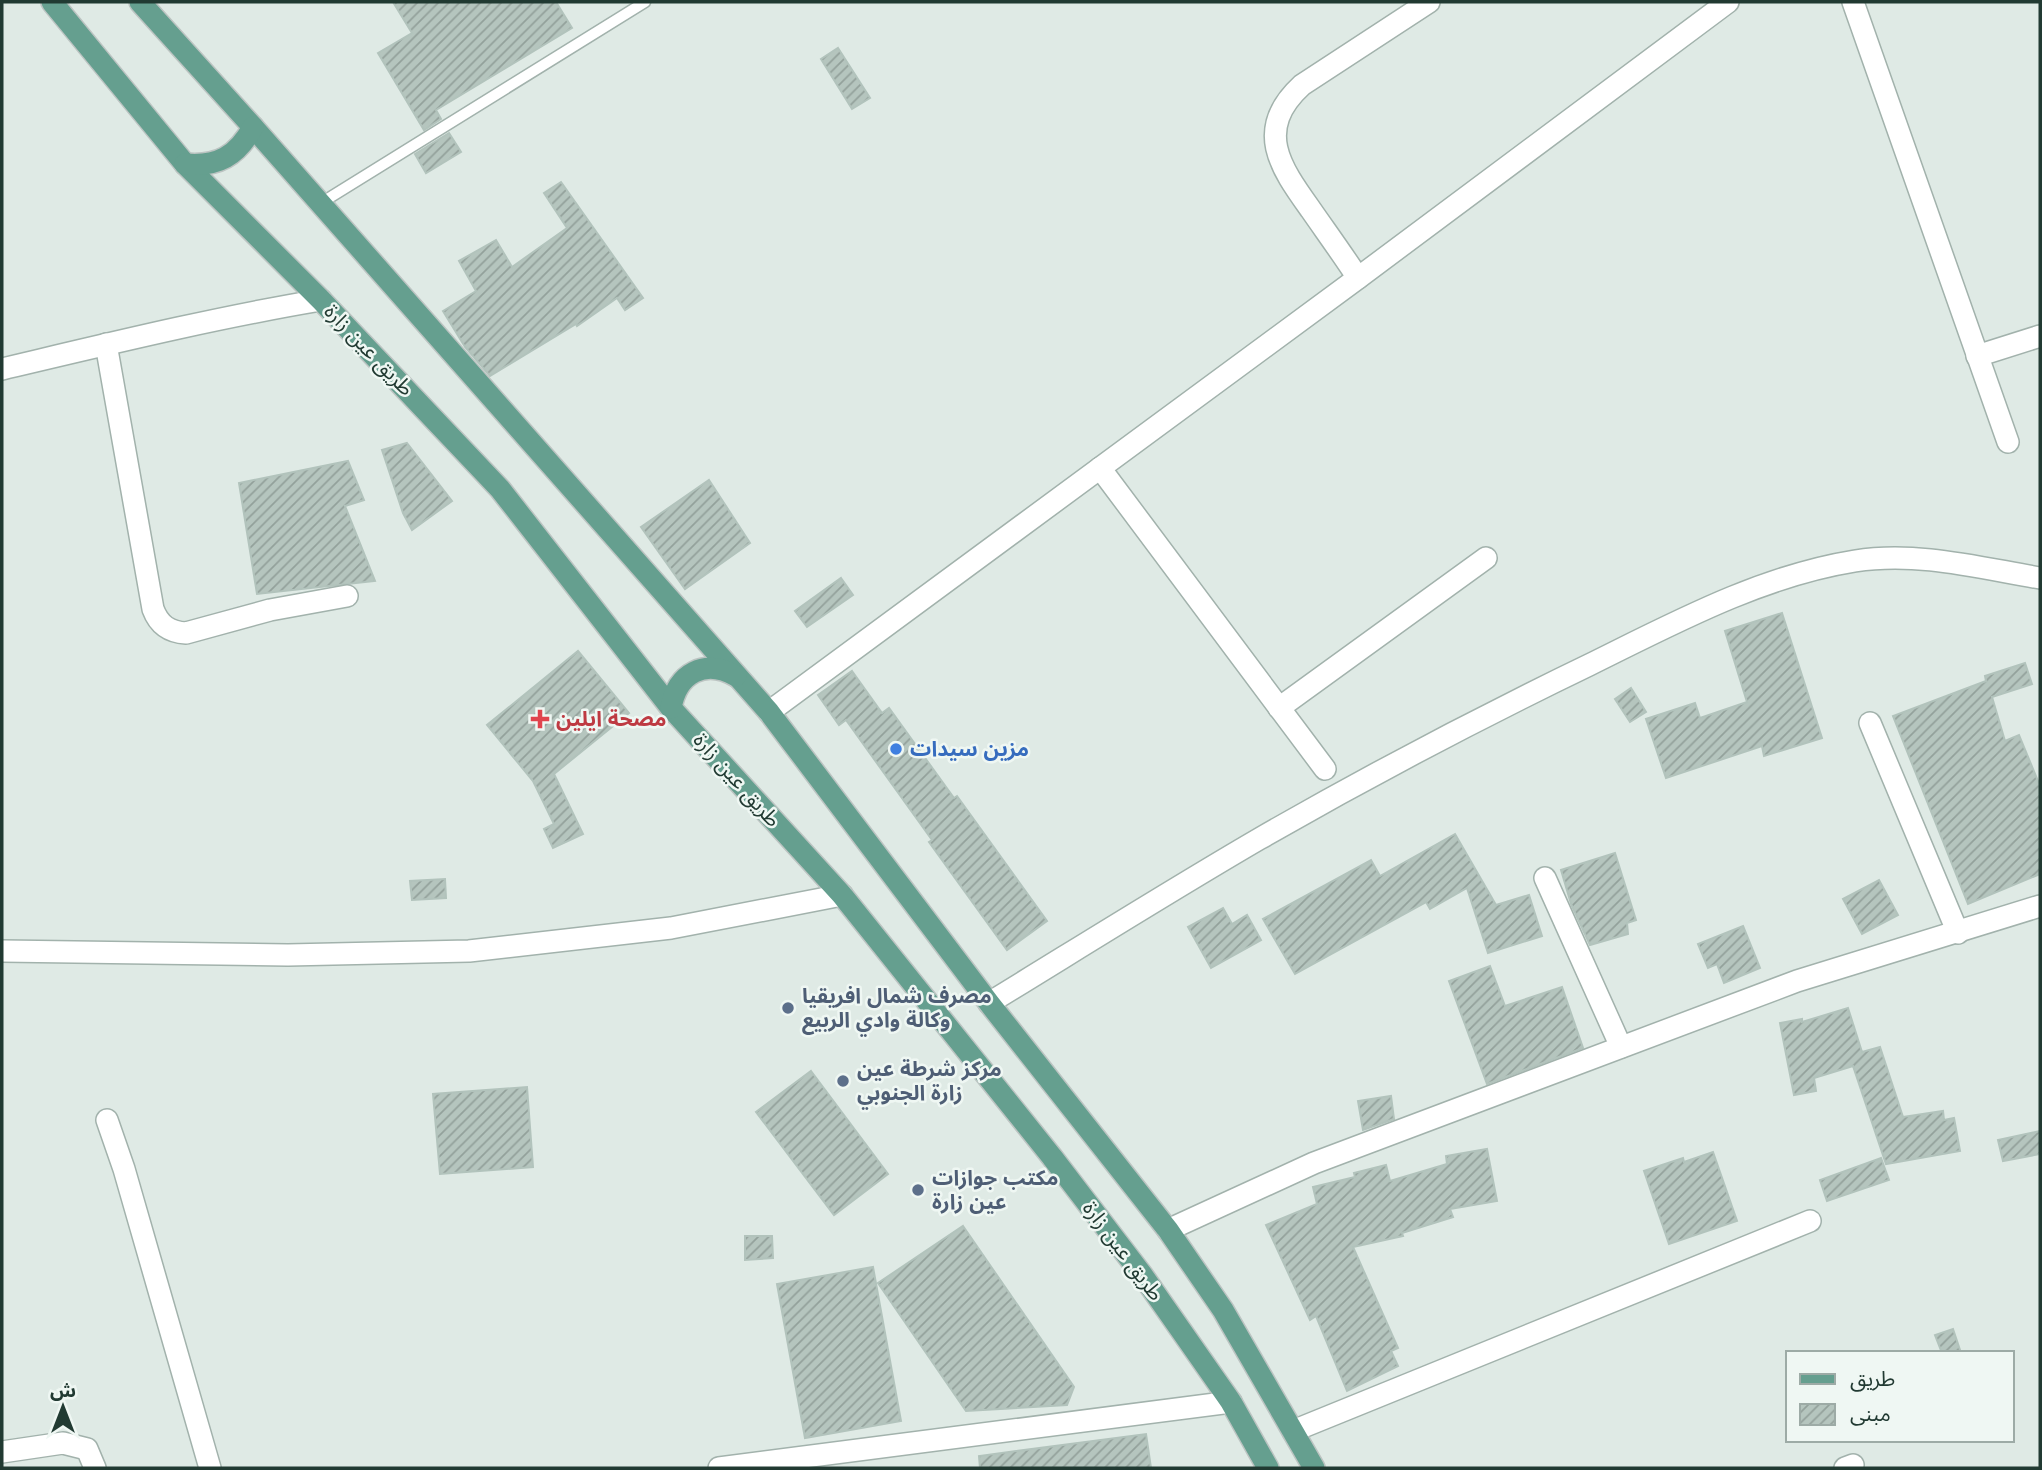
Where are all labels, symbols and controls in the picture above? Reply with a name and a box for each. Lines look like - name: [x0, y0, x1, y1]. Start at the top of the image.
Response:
- street label: طريق عين زارة: [319, 299, 419, 402]
- place label: مصحة ايلين: [556, 707, 667, 731]
- marker: مصحة ايلين: [530, 709, 550, 729]
- street label: طريق عين زارة: [688, 728, 785, 833]
- place label: مزين سيدات: [910, 737, 1029, 761]
- marker: مزين سيدات: [888, 741, 904, 757]
- place label: مصرف شمال افريقيا وكالة وادي الربيع: [802, 984, 992, 1037]
- marker: مصرف شمال افريقيا وكالة وادي الربيع: [780, 1000, 796, 1016]
- place label: مركز شرطة عين زارة الجنوبي: [857, 1057, 1002, 1110]
- marker: مركز شرطة عين زارة الجنوبي: [835, 1073, 851, 1089]
- place label: مكتب جوازات عين زارة: [932, 1166, 1059, 1214]
- marker: مكتب جوازات عين زارة: [910, 1182, 926, 1198]
- street label: طريق عين زارة: [1077, 1197, 1168, 1306]
- legend: [1786, 1351, 2014, 1442]
- text: طريق: [1850, 1367, 1895, 1392]
- north arrow: [28, 1372, 98, 1442]
- text: ش: [50, 1380, 76, 1401]
- text: مبنى: [1850, 1402, 1891, 1426]

